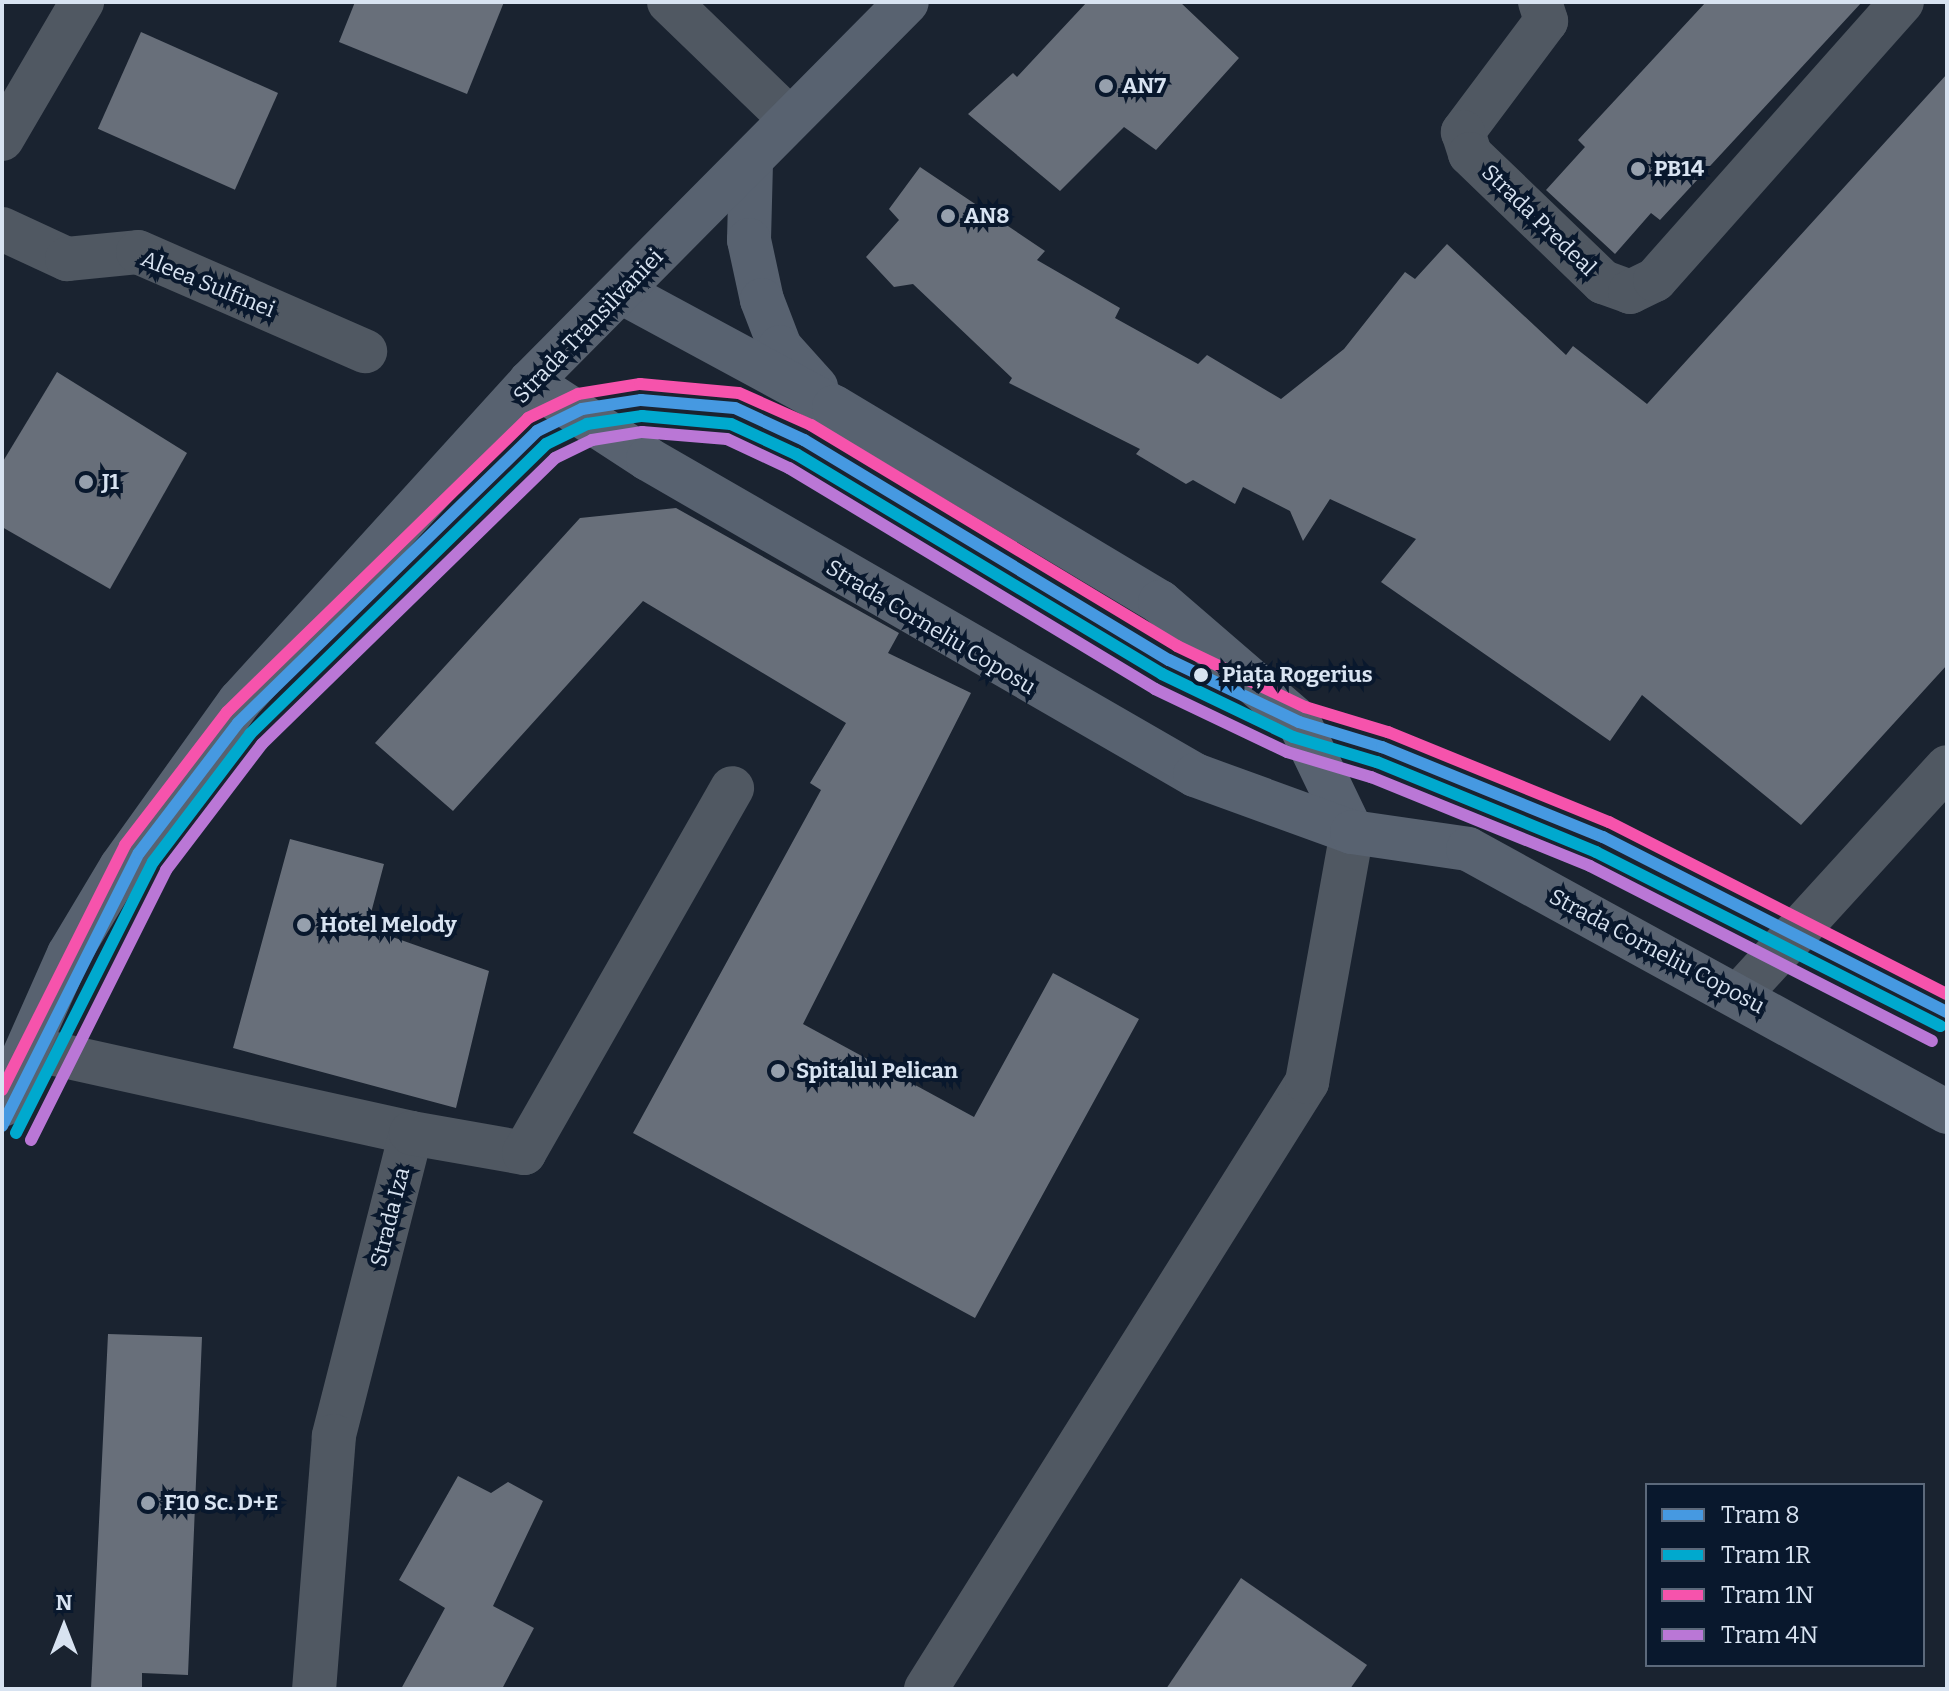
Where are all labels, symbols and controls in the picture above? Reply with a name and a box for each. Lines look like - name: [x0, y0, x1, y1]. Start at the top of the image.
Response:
- place label: AN7: [1122, 73, 1166, 99]
- marker: AN7: [1097, 77, 1115, 95]
- place label: PB14: [1654, 156, 1704, 182]
- street label: Strada Predeal: [1476, 159, 1602, 281]
- marker: PB14: [1629, 160, 1647, 178]
- place label: AN8: [964, 203, 1009, 229]
- marker: AN8: [939, 207, 957, 225]
- street label: Strada Transilvaniei: [508, 244, 668, 408]
- street label: Aleea Sulfinei: [137, 245, 279, 323]
- place label: J1: [102, 469, 119, 495]
- marker: J1: [77, 473, 95, 491]
- street label: Strada Corneliu Coposu: [821, 554, 1041, 700]
- marker: Piața Rogerius: [1187, 661, 1215, 689]
- place label: Piața Rogerius: [1222, 662, 1373, 688]
- street label: Strada Corneliu Coposu: [1545, 883, 1769, 1019]
- place label: Hotel Melody: [320, 912, 457, 938]
- marker: Hotel Melody: [295, 916, 313, 934]
- place label: Spitalul Pelican: [796, 1058, 958, 1084]
- marker: Spitalul Pelican: [767, 1060, 789, 1082]
- street label: Strada Iza: [365, 1165, 415, 1269]
- legend: [1645, 1483, 1925, 1667]
- place label: F10 Sc. D+E: [164, 1490, 278, 1516]
- marker: F10 Sc. D+E: [139, 1494, 157, 1512]
- text: Tram 8: [1721, 1501, 1800, 1529]
- text: Tram 1R: [1721, 1541, 1811, 1569]
- text: Tram 1N: [1721, 1581, 1814, 1609]
- north arrow: [24, 1587, 104, 1667]
- text: N: [56, 1589, 72, 1616]
- text: Tram 4N: [1721, 1621, 1818, 1649]

